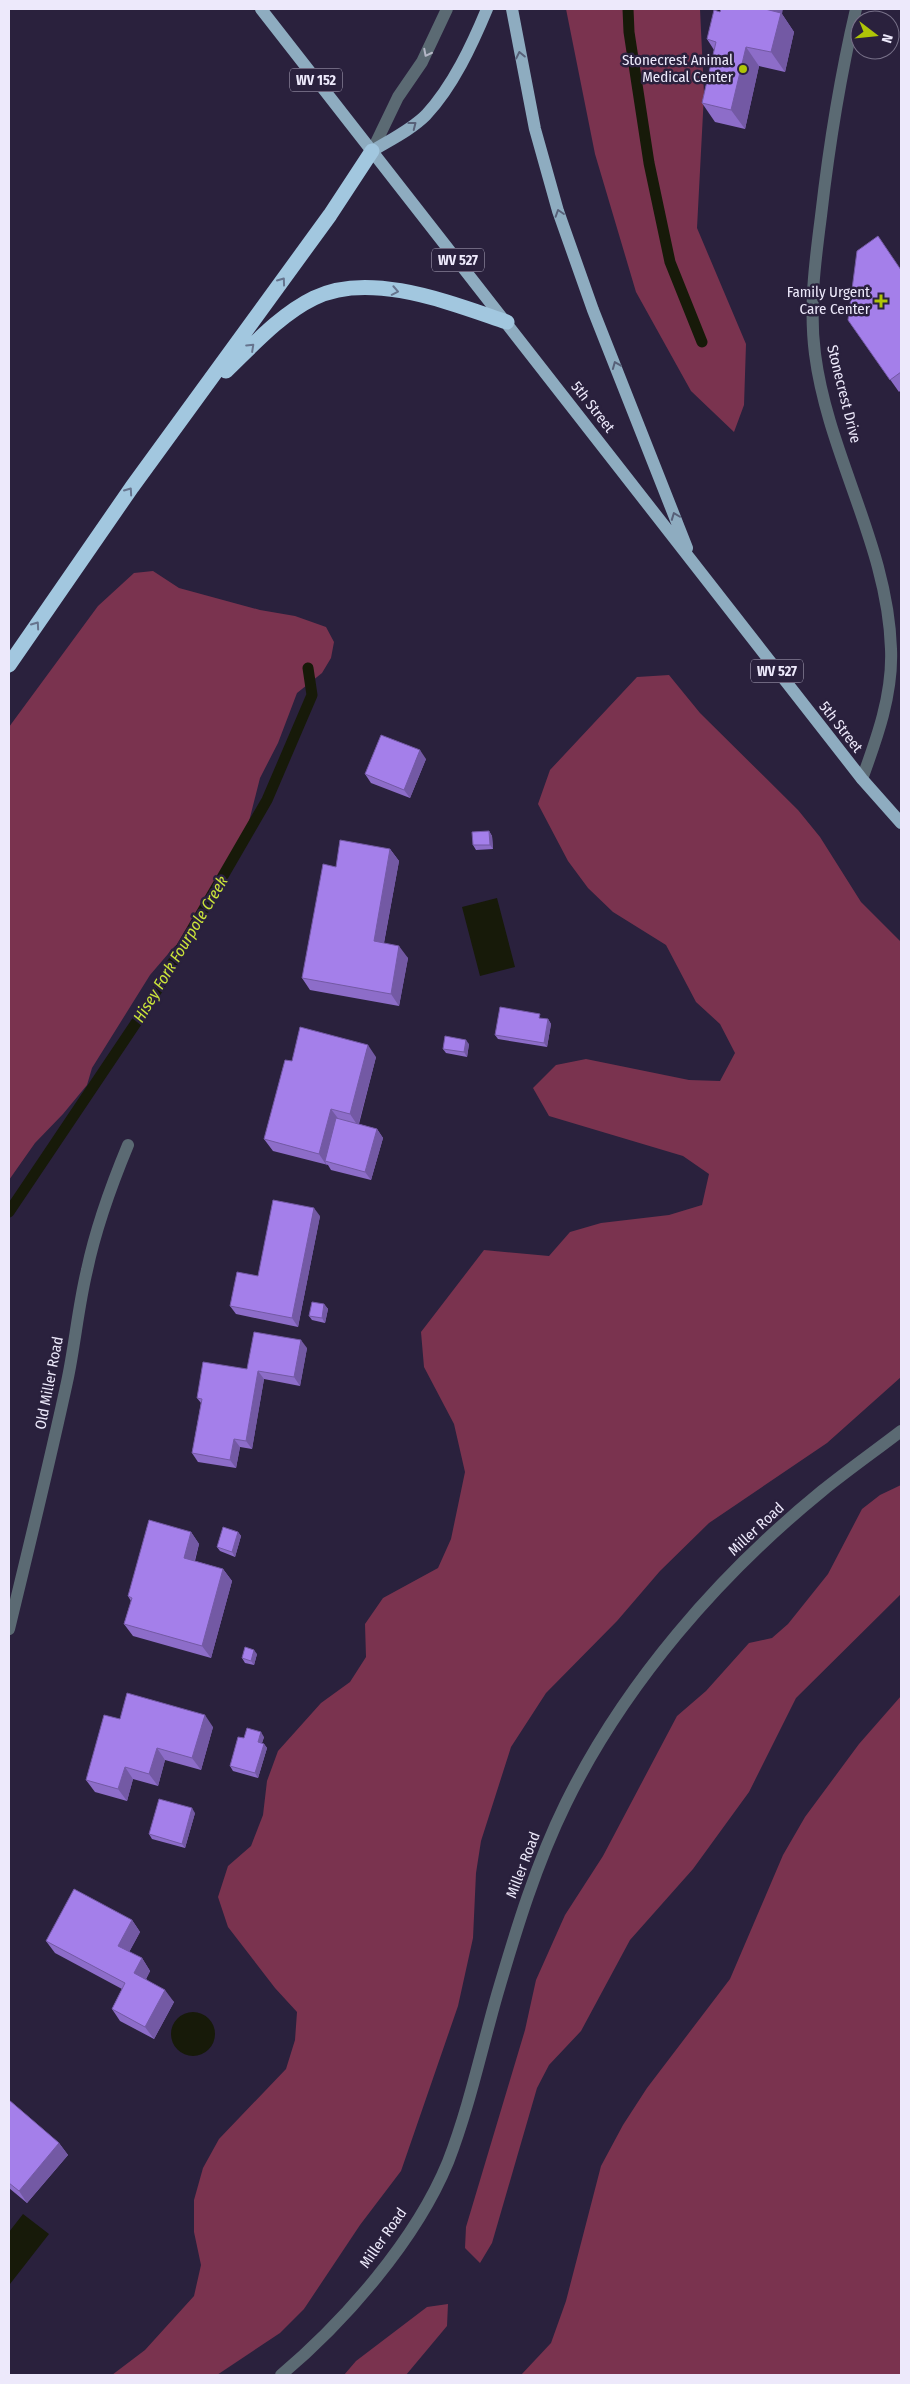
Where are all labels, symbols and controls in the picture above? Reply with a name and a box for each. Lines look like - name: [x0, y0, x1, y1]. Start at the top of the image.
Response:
- north arrow: [850, 10, 900, 60]
- text: N: [878, 32, 896, 45]
- one-way arrow: [423, 48, 433, 57]
- one-way arrow: [515, 51, 526, 60]
- place label: Stonecrest Animal Medical Center: [622, 51, 734, 86]
- marker: Stonecrest Animal Medical Center: [737, 63, 749, 75]
- road number: WV 152: [290, 68, 342, 92]
- one-way arrow: [407, 122, 417, 131]
- one-way arrow: [555, 209, 565, 218]
- road number: WV 527: [432, 248, 484, 272]
- one-way arrow: [276, 278, 286, 287]
- place label: Family Urgent Care Center: [787, 283, 871, 318]
- one-way arrow: [391, 285, 400, 296]
- marker: Family Urgent Care Center: [874, 294, 888, 308]
- street label: Stonecrest Drive: [823, 343, 865, 445]
- one-way arrow: [246, 344, 255, 353]
- one-way arrow: [611, 361, 622, 370]
- street label: 5th Street: [567, 378, 619, 436]
- one-way arrow: [123, 487, 132, 497]
- one-way arrow: [671, 513, 681, 521]
- one-way arrow: [30, 621, 39, 630]
- road number: WV 527: [751, 659, 803, 682]
- street label: 5th Street: [815, 698, 867, 756]
- water label: Hisey Fork Fourpole Creek: [129, 873, 232, 1026]
- street label: Old Miller Road: [31, 1335, 67, 1431]
- street label: Miller Road: [724, 1499, 788, 1559]
- street label: Miller Road: [502, 1829, 544, 1901]
- street label: Miller Road: [356, 2204, 410, 2272]

